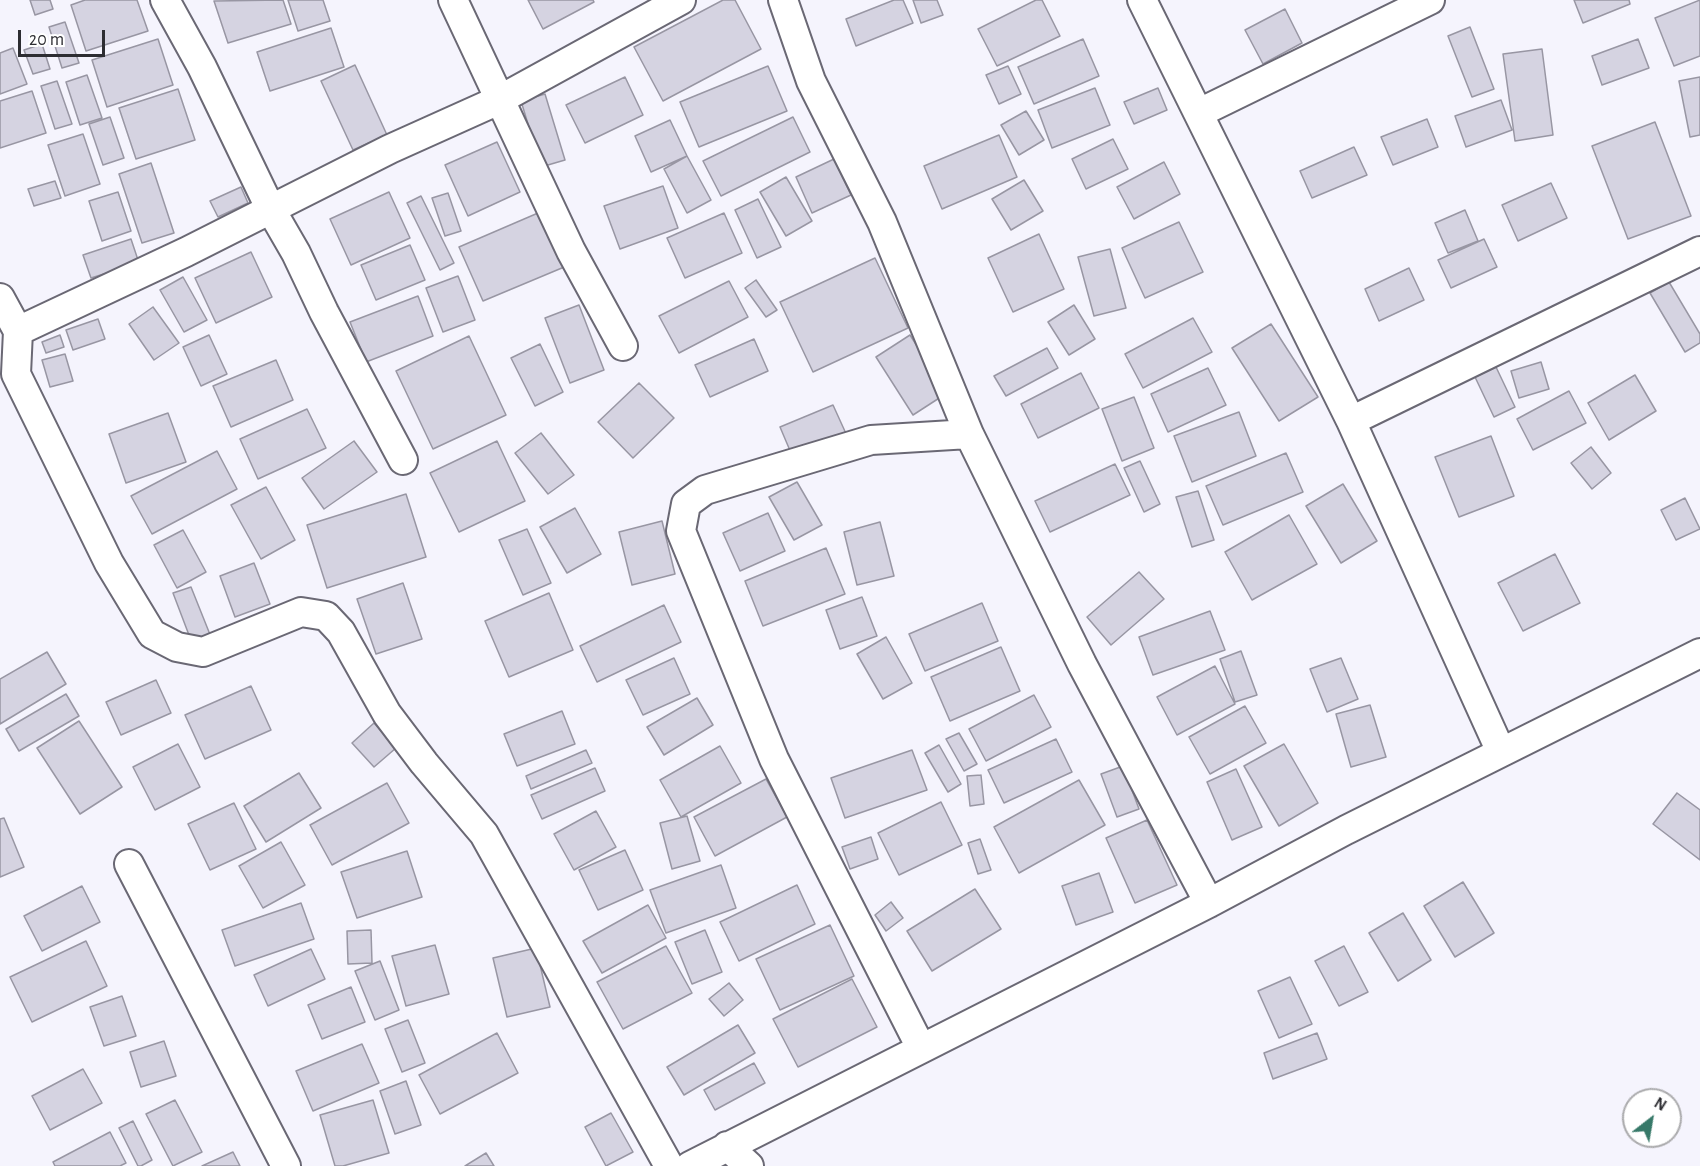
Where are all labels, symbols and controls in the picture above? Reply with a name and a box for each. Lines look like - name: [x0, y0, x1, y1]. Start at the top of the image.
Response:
- scale bar: [21, 18, 108, 56]
- text: 20 m: [29, 31, 64, 49]
- north arrow: [1622, 1088, 1682, 1148]
- text: N: [1651, 1095, 1669, 1114]

